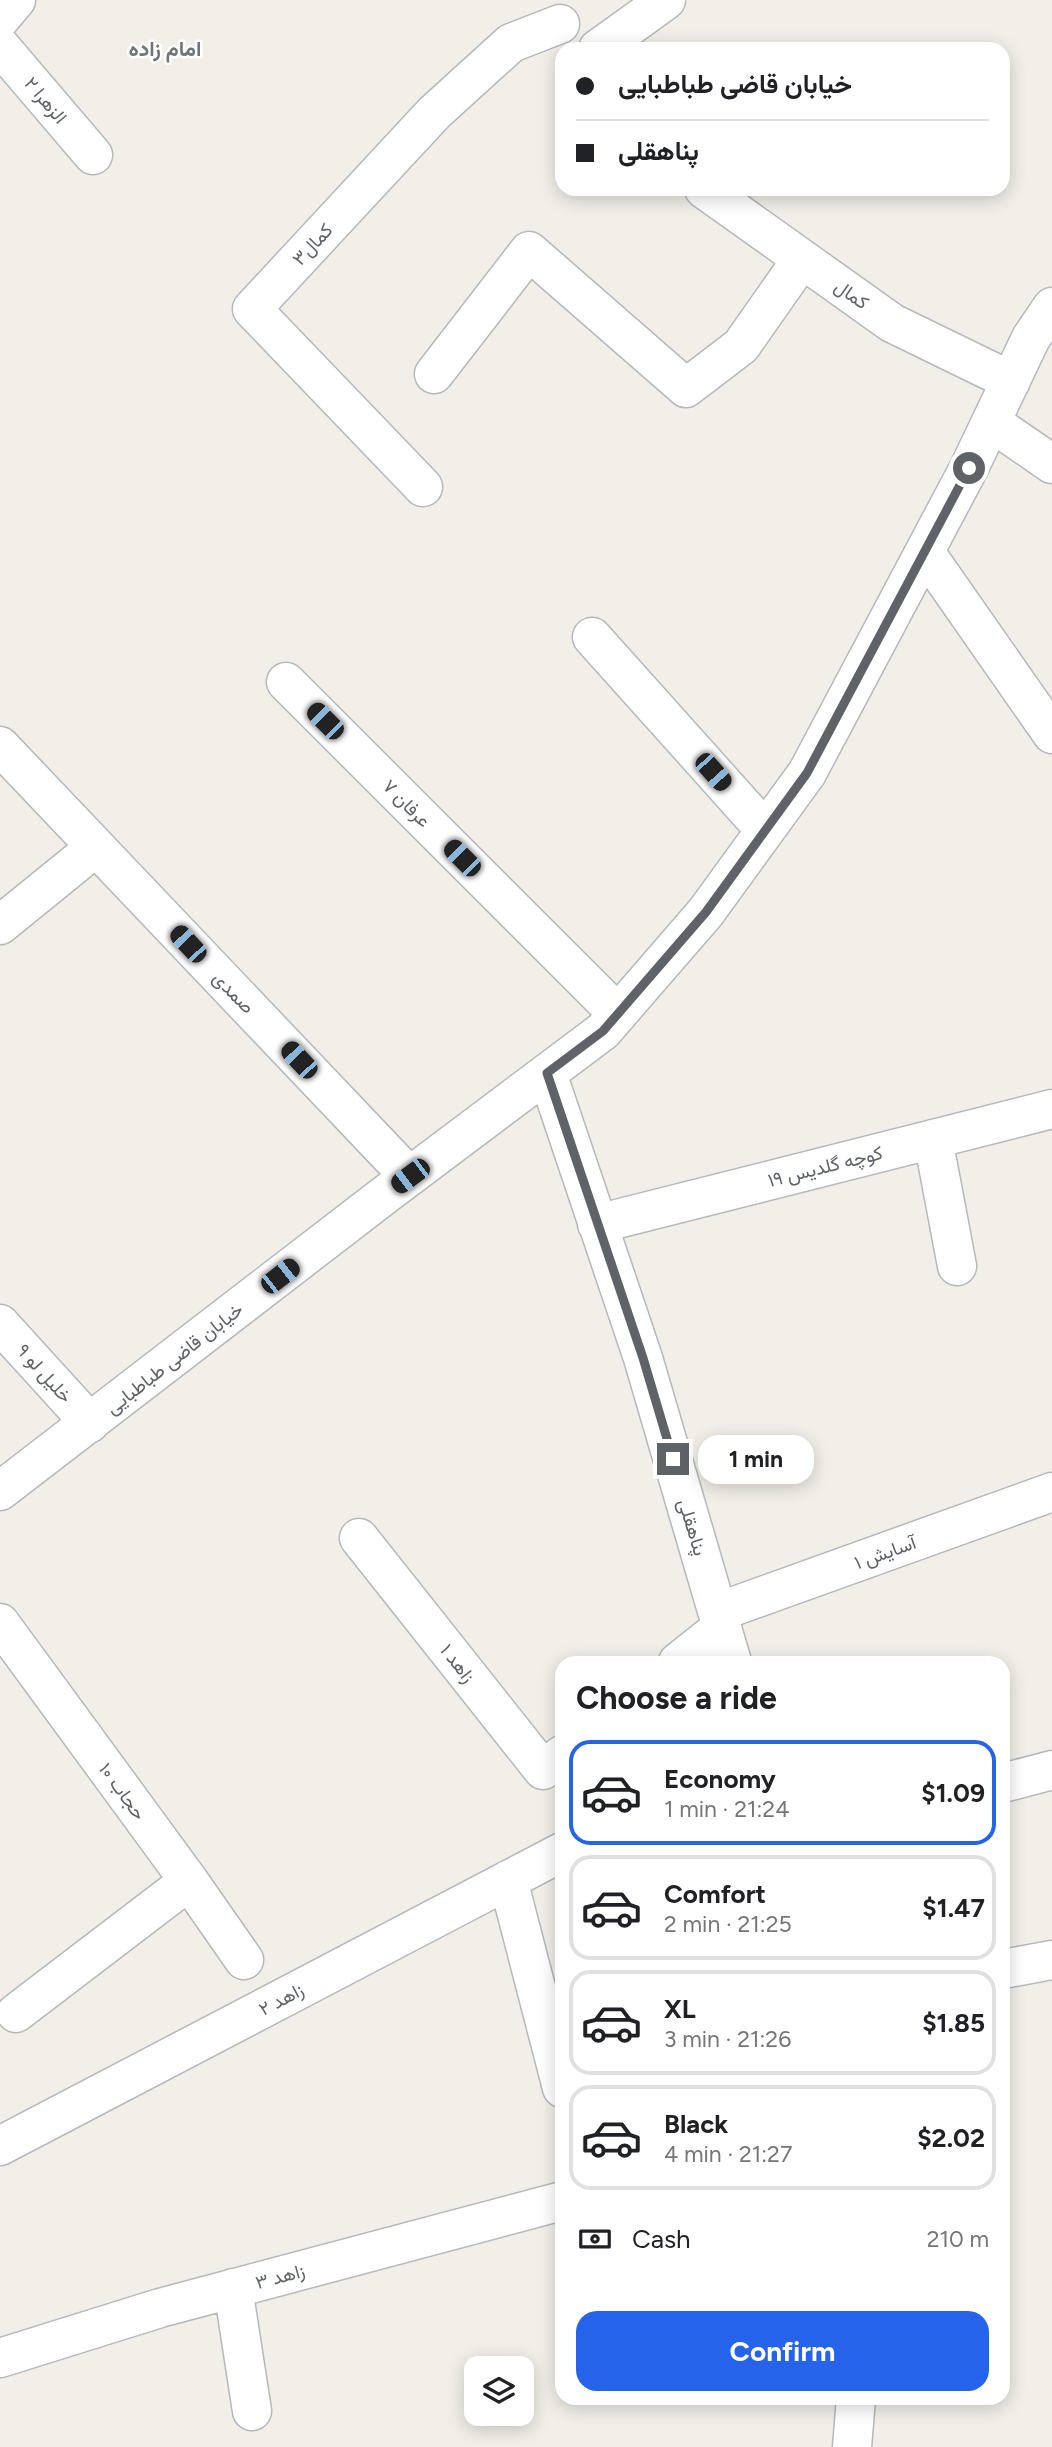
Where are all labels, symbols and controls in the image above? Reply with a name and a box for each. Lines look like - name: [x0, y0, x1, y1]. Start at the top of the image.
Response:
- district label: امام زاده: [129, 36, 201, 63]
- text: خیابان قاضی طباطبایی: [618, 68, 852, 100]
- street label: الزهرا ۲: [19, 72, 72, 128]
- text: پناهقلی: [618, 135, 699, 167]
- street label: کمال۳: [287, 219, 337, 270]
- street label: کمال: [830, 275, 873, 314]
- route start: [953, 452, 985, 484]
- car: [303, 699, 348, 743]
- car: [692, 749, 735, 795]
- street label: عرفان ۷: [378, 775, 435, 832]
- car: [440, 836, 485, 880]
- car: [166, 921, 211, 967]
- street label: صمدی: [208, 966, 259, 1018]
- car: [277, 1037, 322, 1083]
- street label: کوچه گلدیس ۱۹: [765, 1141, 885, 1194]
- car: [387, 1155, 434, 1197]
- car: [257, 1255, 304, 1297]
- street label: خیابان قاضی طباطبایی: [101, 1298, 248, 1419]
- street label: خلیل لو ۹: [12, 1339, 77, 1408]
- callout: 1 min: [698, 1434, 813, 1484]
- route end: [657, 1443, 689, 1475]
- text: 1 min: [729, 1445, 783, 1473]
- street label: پناهقلی: [671, 1496, 712, 1559]
- street label: آسایش ۱: [851, 1530, 921, 1574]
- street label: زاهد ۱: [435, 1639, 480, 1687]
- text: Choose a ride: [576, 1679, 777, 1717]
- street label: حجاب ۱۰: [94, 1758, 151, 1825]
- icon: car: [580, 1761, 643, 1824]
- text: Economy: [664, 1763, 776, 1795]
- text: $1.09: [921, 1777, 985, 1809]
- text: 1 min · 21:24: [664, 1795, 789, 1823]
- icon: car: [580, 1876, 643, 1939]
- text: Comfort: [664, 1878, 766, 1910]
- text: $1.47: [922, 1892, 985, 1924]
- text: 2 min · 21:25: [664, 1910, 792, 1938]
- street label: زاهد ۲: [255, 1978, 308, 2021]
- icon: car: [580, 1991, 643, 2054]
- text: XL: [664, 1993, 696, 2025]
- text: $1.85: [922, 2007, 985, 2039]
- text: 3 min · 21:26: [664, 2025, 791, 2053]
- icon: car: [580, 2106, 643, 2169]
- text: Black: [664, 2108, 728, 2140]
- text: $2.02: [917, 2122, 985, 2154]
- text: 4 min · 21:27: [664, 2140, 792, 2168]
- icon: cash: [576, 2220, 614, 2258]
- text: Cash: [632, 2223, 691, 2255]
- text: 210 m: [927, 2225, 989, 2253]
- street label: زاهد ۳: [253, 2259, 307, 2294]
- button: Confirm: [576, 2311, 989, 2391]
- map controls: [464, 2356, 534, 2426]
- button: layers: [464, 2356, 534, 2426]

